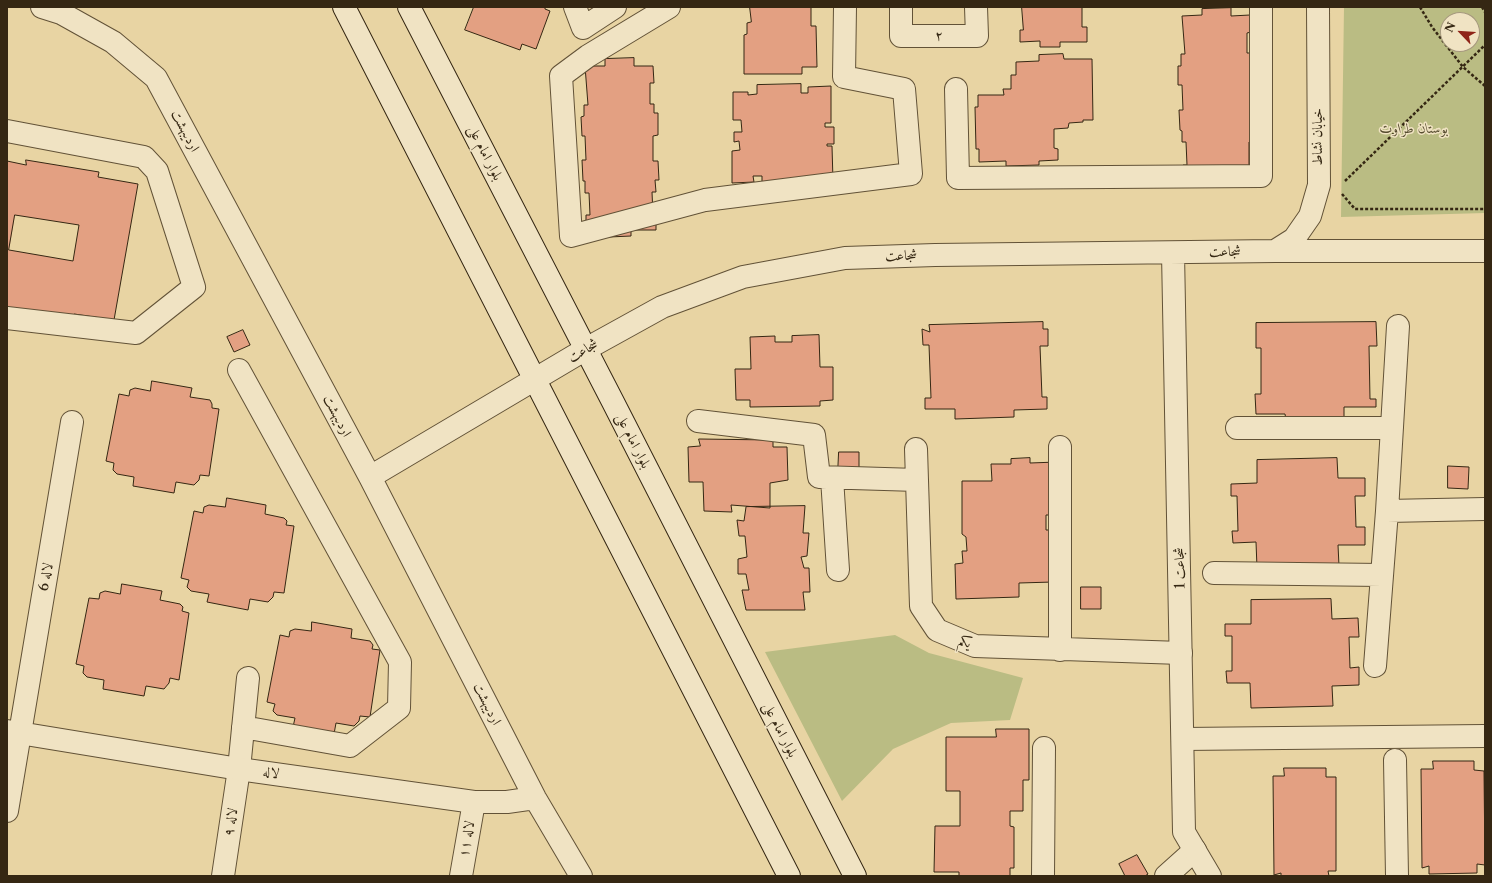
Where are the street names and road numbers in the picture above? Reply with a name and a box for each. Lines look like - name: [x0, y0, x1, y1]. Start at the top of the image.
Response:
- street label: ۲: [935, 28, 943, 44]
- street label: اردیبهشت: [167, 107, 203, 155]
- street label: خیابان نشاط: [1310, 108, 1326, 166]
- street label: بلوار امام علی: [464, 123, 506, 183]
- street label: شجاعت: [1209, 243, 1241, 261]
- street label: شجاعت: [885, 247, 917, 265]
- street label: شجاعت: [565, 336, 601, 366]
- street label: اردیبهشت: [319, 392, 355, 440]
- street label: بلوار امام علی: [612, 411, 654, 471]
- street label: شجاعت 1: [1171, 547, 1189, 589]
- street label: لاله 6: [35, 561, 57, 593]
- street label: یکم: [956, 632, 974, 652]
- street label: اردیبهشت: [469, 680, 505, 728]
- street label: بلوار امام علی: [759, 700, 801, 760]
- street label: لاله: [262, 764, 280, 782]
- street label: لاله ۹: [220, 807, 242, 837]
- street label: لاله ۱۱: [456, 819, 478, 859]

